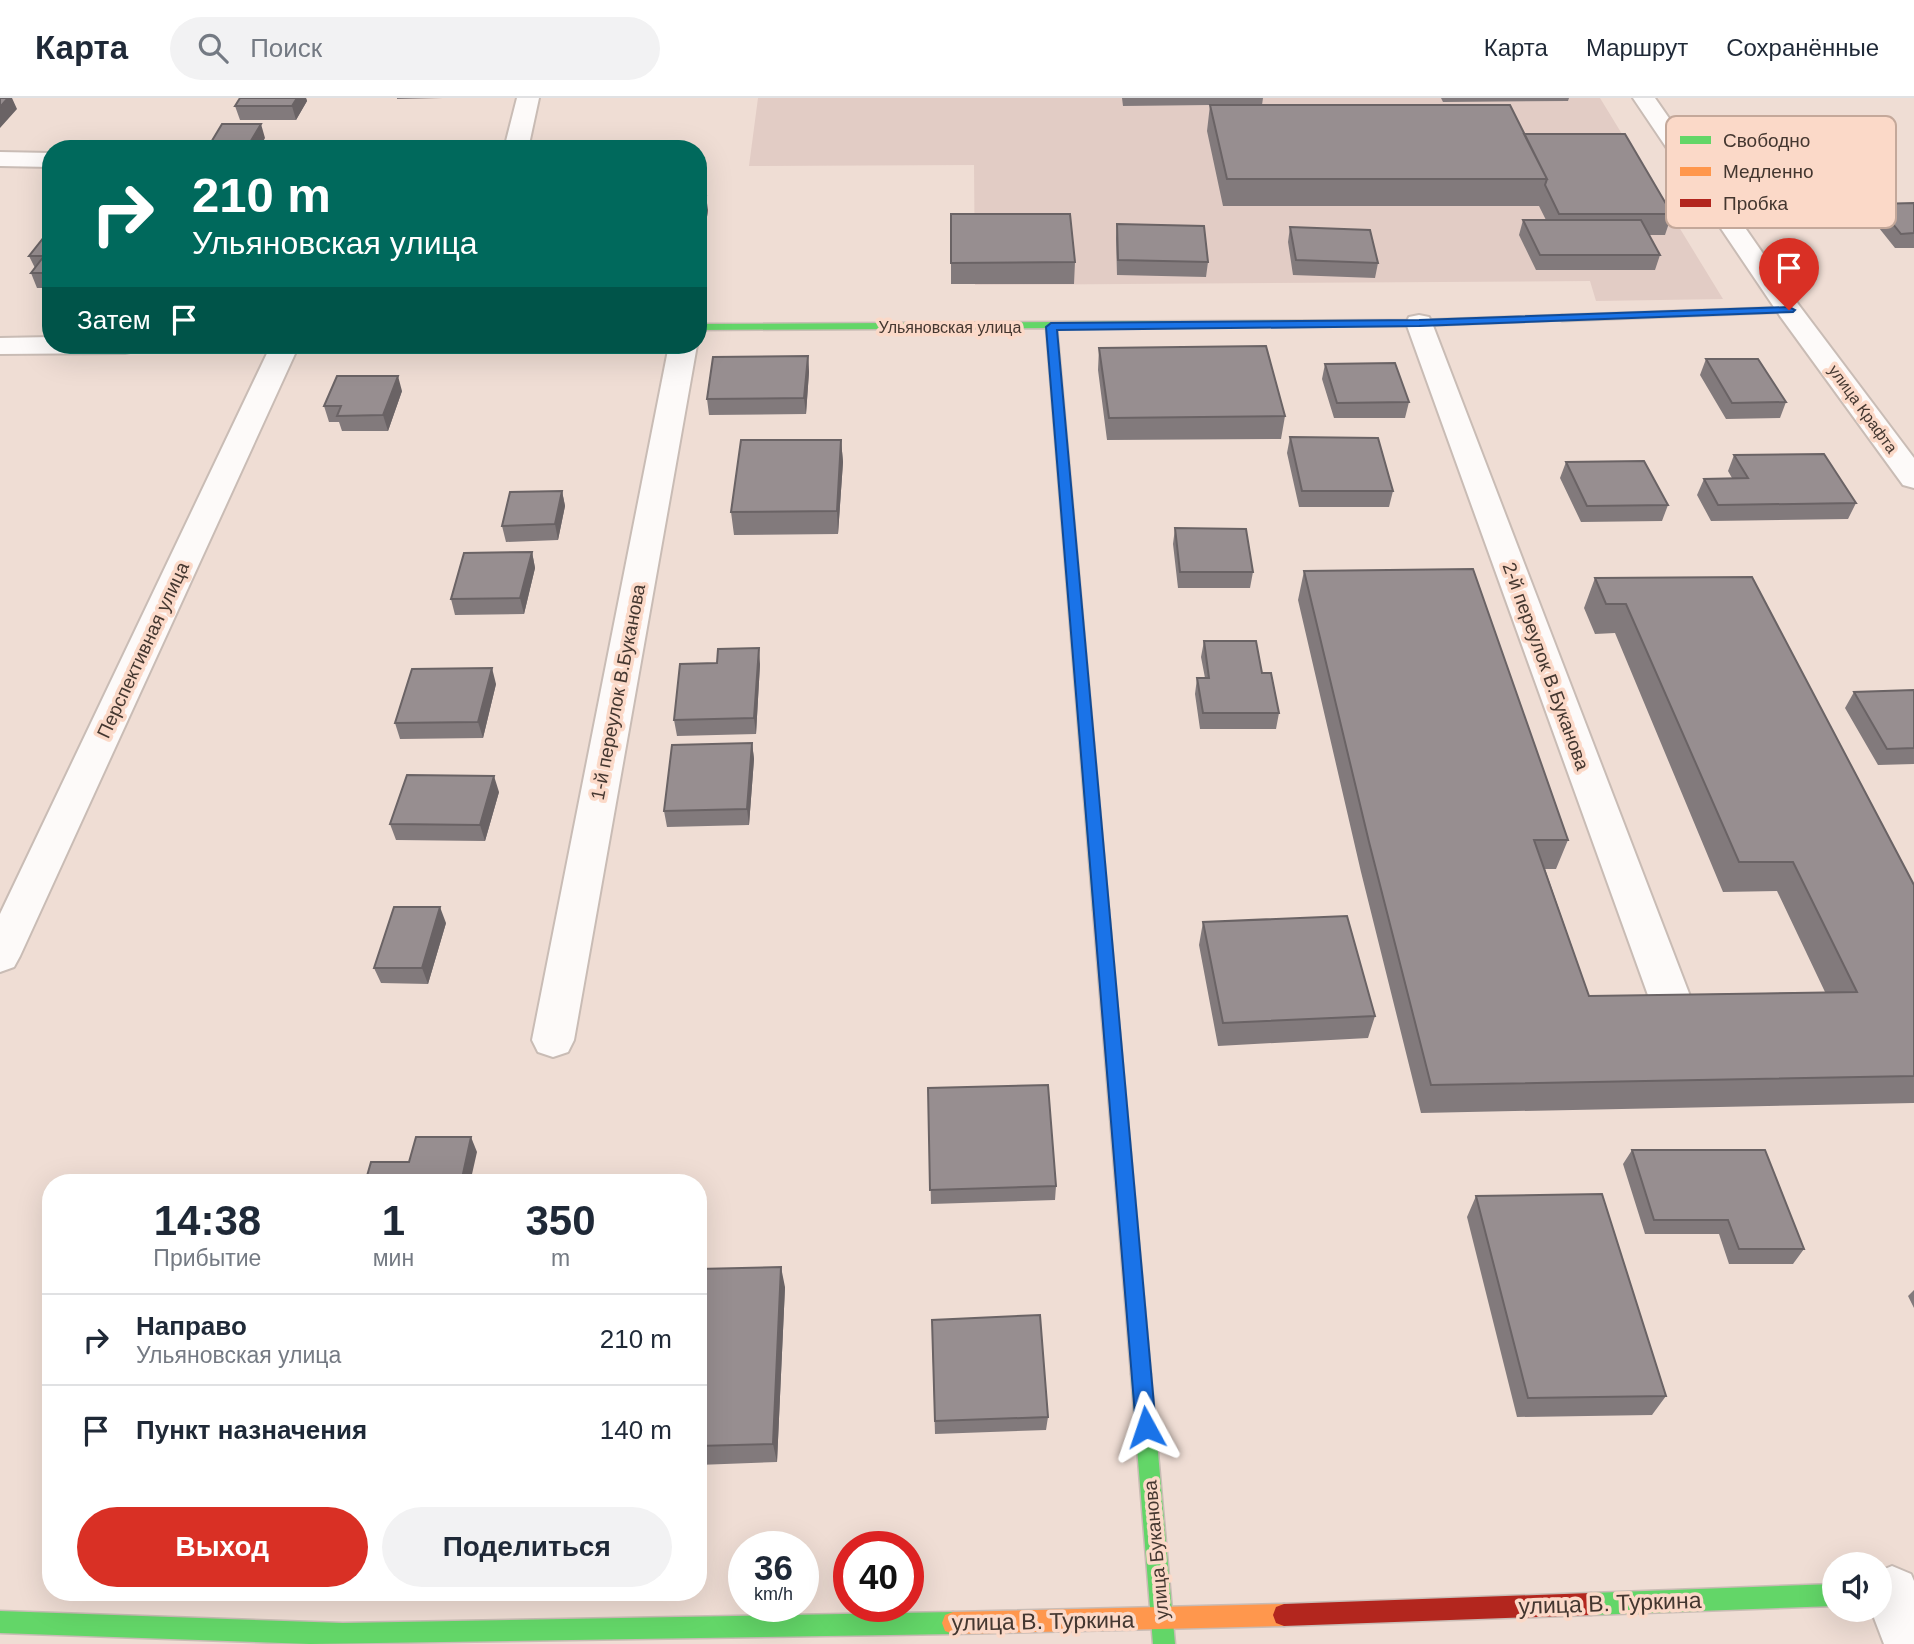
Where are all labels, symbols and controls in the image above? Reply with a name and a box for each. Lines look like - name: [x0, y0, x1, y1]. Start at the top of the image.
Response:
- search box: [170, 17, 660, 80]
- text: Карта: [35, 29, 128, 66]
- icon: search: [194, 29, 232, 67]
- text: Поиск: [250, 33, 322, 63]
- text: Карта: [1484, 34, 1548, 61]
- text: Маршрут: [1586, 34, 1688, 61]
- text: Сохранённые: [1726, 34, 1879, 61]
- legend: [1666, 116, 1896, 228]
- text: Свободно: [1723, 130, 1810, 151]
- text: Медленно: [1723, 161, 1813, 182]
- icon: right: [77, 168, 168, 259]
- text: 210 m: [192, 168, 331, 222]
- text: Пробка: [1723, 193, 1788, 214]
- text: Ульяновская улица: [192, 225, 478, 261]
- pin: [1759, 238, 1819, 310]
- icon: arrive: [1770, 249, 1808, 287]
- icon: arrive: [165, 301, 203, 339]
- text: Затем: [77, 305, 151, 335]
- street label: Ульяновская улица: [879, 319, 1022, 336]
- street label: улица Крафта: [1825, 362, 1901, 456]
- street label: Перспективная улица: [93, 558, 193, 741]
- street label: 2-й переулок В.Буканова: [1499, 559, 1594, 773]
- street label: 1-й переулок В.Буканова: [587, 582, 649, 802]
- text: 14:38: [154, 1197, 261, 1244]
- text: 1: [382, 1197, 405, 1244]
- text: 350: [526, 1197, 596, 1244]
- text: Прибытие: [153, 1245, 261, 1271]
- text: мин: [373, 1245, 414, 1271]
- text: m: [551, 1245, 570, 1271]
- text: Направо: [136, 1311, 247, 1341]
- icon: right: [77, 1321, 115, 1359]
- text: 210 m: [600, 1324, 672, 1354]
- text: Ульяновская улица: [136, 1342, 341, 1368]
- position arrow: [1109, 1390, 1183, 1464]
- icon: arrive: [77, 1412, 115, 1450]
- text: Пункт назначения: [136, 1415, 367, 1445]
- text: 140 m: [600, 1415, 672, 1445]
- street label: улица Буканова: [1139, 1479, 1173, 1621]
- button: Выход: [77, 1507, 368, 1587]
- button: Поделиться: [382, 1507, 672, 1587]
- speed limit sign: 40: [833, 1531, 924, 1622]
- text: 36: [754, 1548, 793, 1587]
- map controls: [1822, 1552, 1892, 1622]
- button: sound: [1822, 1552, 1892, 1622]
- text: km/h: [754, 1584, 793, 1604]
- street label: улица В. Туркина: [1518, 1587, 1702, 1619]
- street label: улица В. Туркина: [951, 1606, 1135, 1636]

